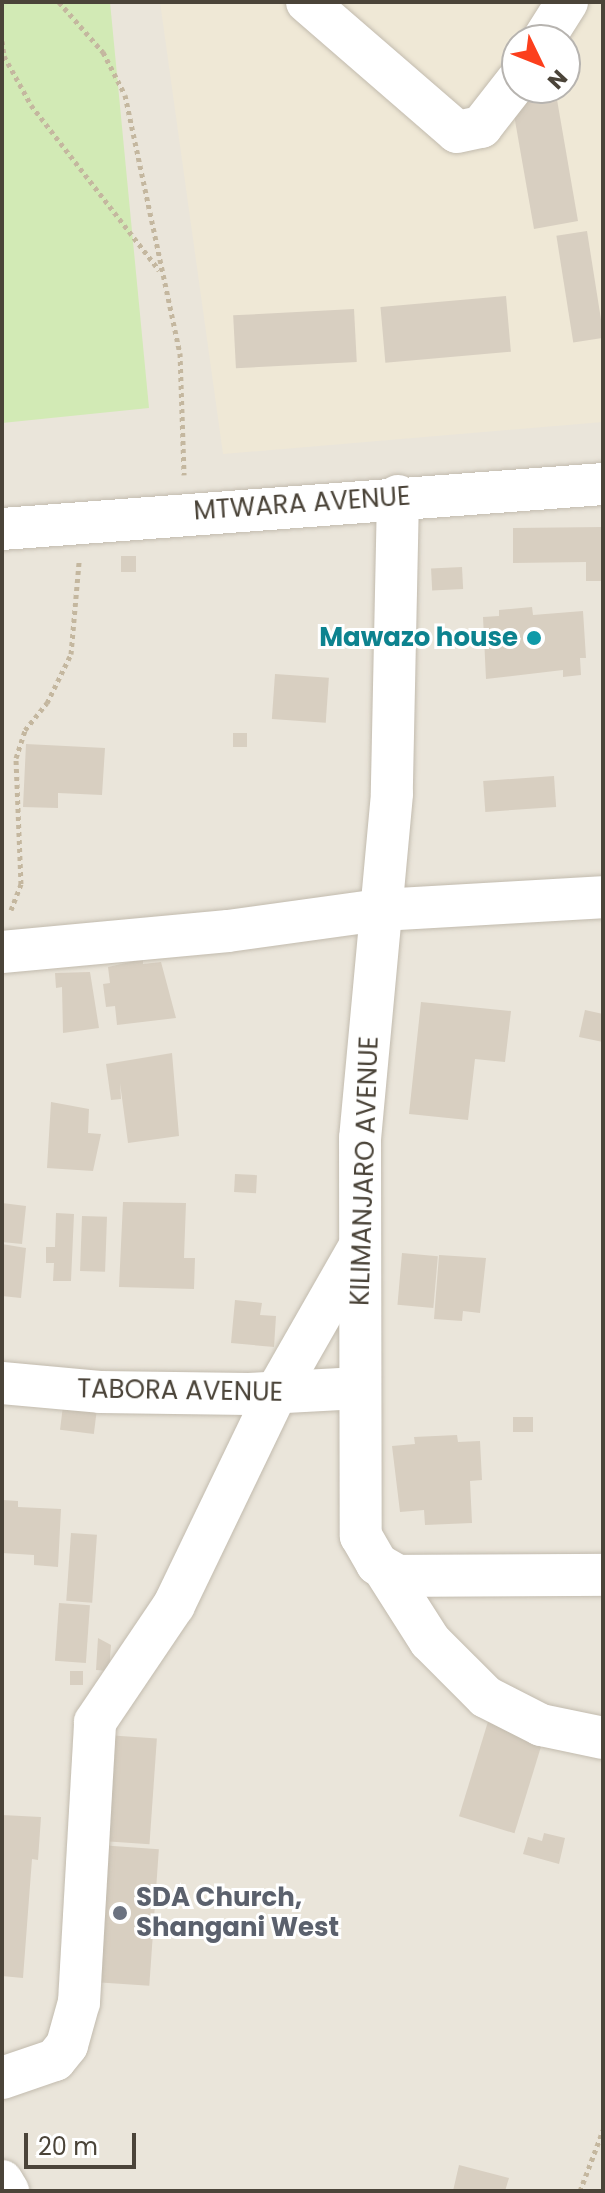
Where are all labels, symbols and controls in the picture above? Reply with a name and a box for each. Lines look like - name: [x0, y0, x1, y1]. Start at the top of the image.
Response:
- north arrow: [501, 24, 581, 104]
- text: N: [540, 63, 574, 96]
- street label: MTWARA AVENUE: [193, 481, 411, 527]
- place label: Mawazo house: [319, 622, 518, 654]
- marker: Mawazo house: [525, 629, 543, 647]
- street label: KILIMANJARO AVENUE: [345, 1036, 385, 1306]
- street label: TABORA AVENUE: [77, 1374, 283, 1408]
- place label: SDA Church, Shangani West: [136, 1882, 339, 1944]
- marker: SDA Church, Shangani West: [111, 1904, 129, 1922]
- scale bar: [28, 2117, 140, 2167]
- text: 20 m: [38, 2130, 98, 2163]

